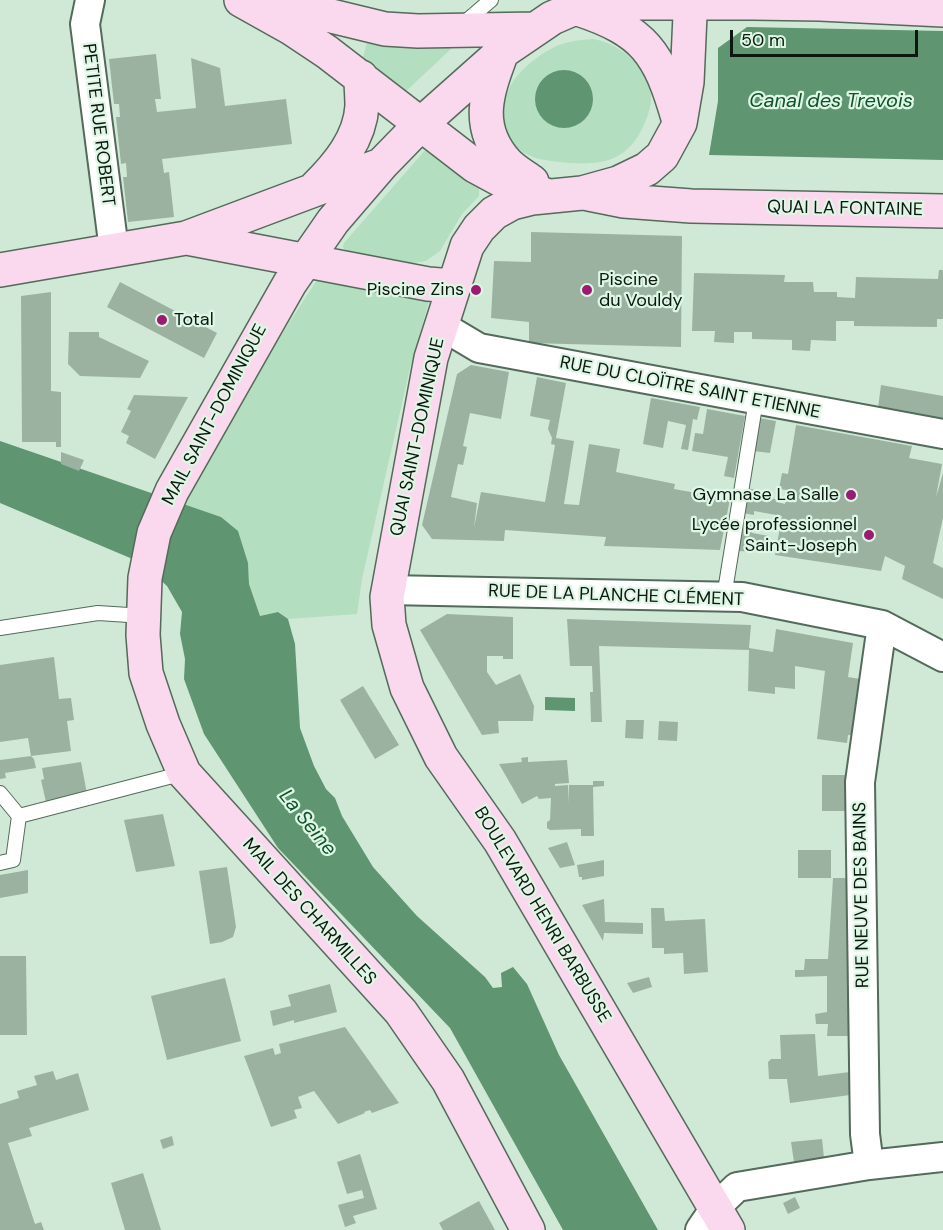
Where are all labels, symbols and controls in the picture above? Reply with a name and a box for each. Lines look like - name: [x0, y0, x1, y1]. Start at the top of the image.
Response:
- scale bar: [733, 18, 920, 56]
- text: 50 m: [741, 28, 785, 52]
- street label: PETITE RUE ROBERT: [77, 42, 119, 208]
- water label: Canal des Trevois: [749, 90, 913, 114]
- street label: QUAI LA FONTAINE: [767, 197, 923, 221]
- place label: Piscine du Vouldy: [599, 269, 683, 312]
- place label: Piscine Zins: [367, 279, 464, 301]
- marker: Piscine Zins: [469, 283, 483, 297]
- marker: Piscine du Vouldy: [580, 283, 594, 297]
- place label: Total: [174, 309, 214, 331]
- marker: Total: [155, 313, 169, 327]
- street label: MAIL SAINT-DOMINIQUE: [158, 321, 272, 509]
- street label: QUAI SAINT-DOMINIQUE: [386, 336, 450, 538]
- street label: RUE DU CLOÏTRE SAINT ETIENNE: [558, 352, 822, 424]
- place label: Gymnase La Salle: [693, 484, 839, 506]
- marker: Gymnase La Salle: [844, 488, 858, 502]
- place label: Lycée professionnel Saint-Joseph: [692, 514, 857, 556]
- marker: Lycée professionnel Saint-Joseph: [862, 528, 876, 542]
- street label: RUE DE LA PLANCHE CLÉMENT: [488, 581, 744, 611]
- water label: La Seine: [273, 785, 341, 861]
- street label: RUE NEUVE DES BAINS: [850, 802, 874, 988]
- street label: BOULEVARD HENRI BARBUSSE: [469, 803, 615, 1027]
- street label: MAIL DES CHARMILLES: [237, 834, 381, 990]

